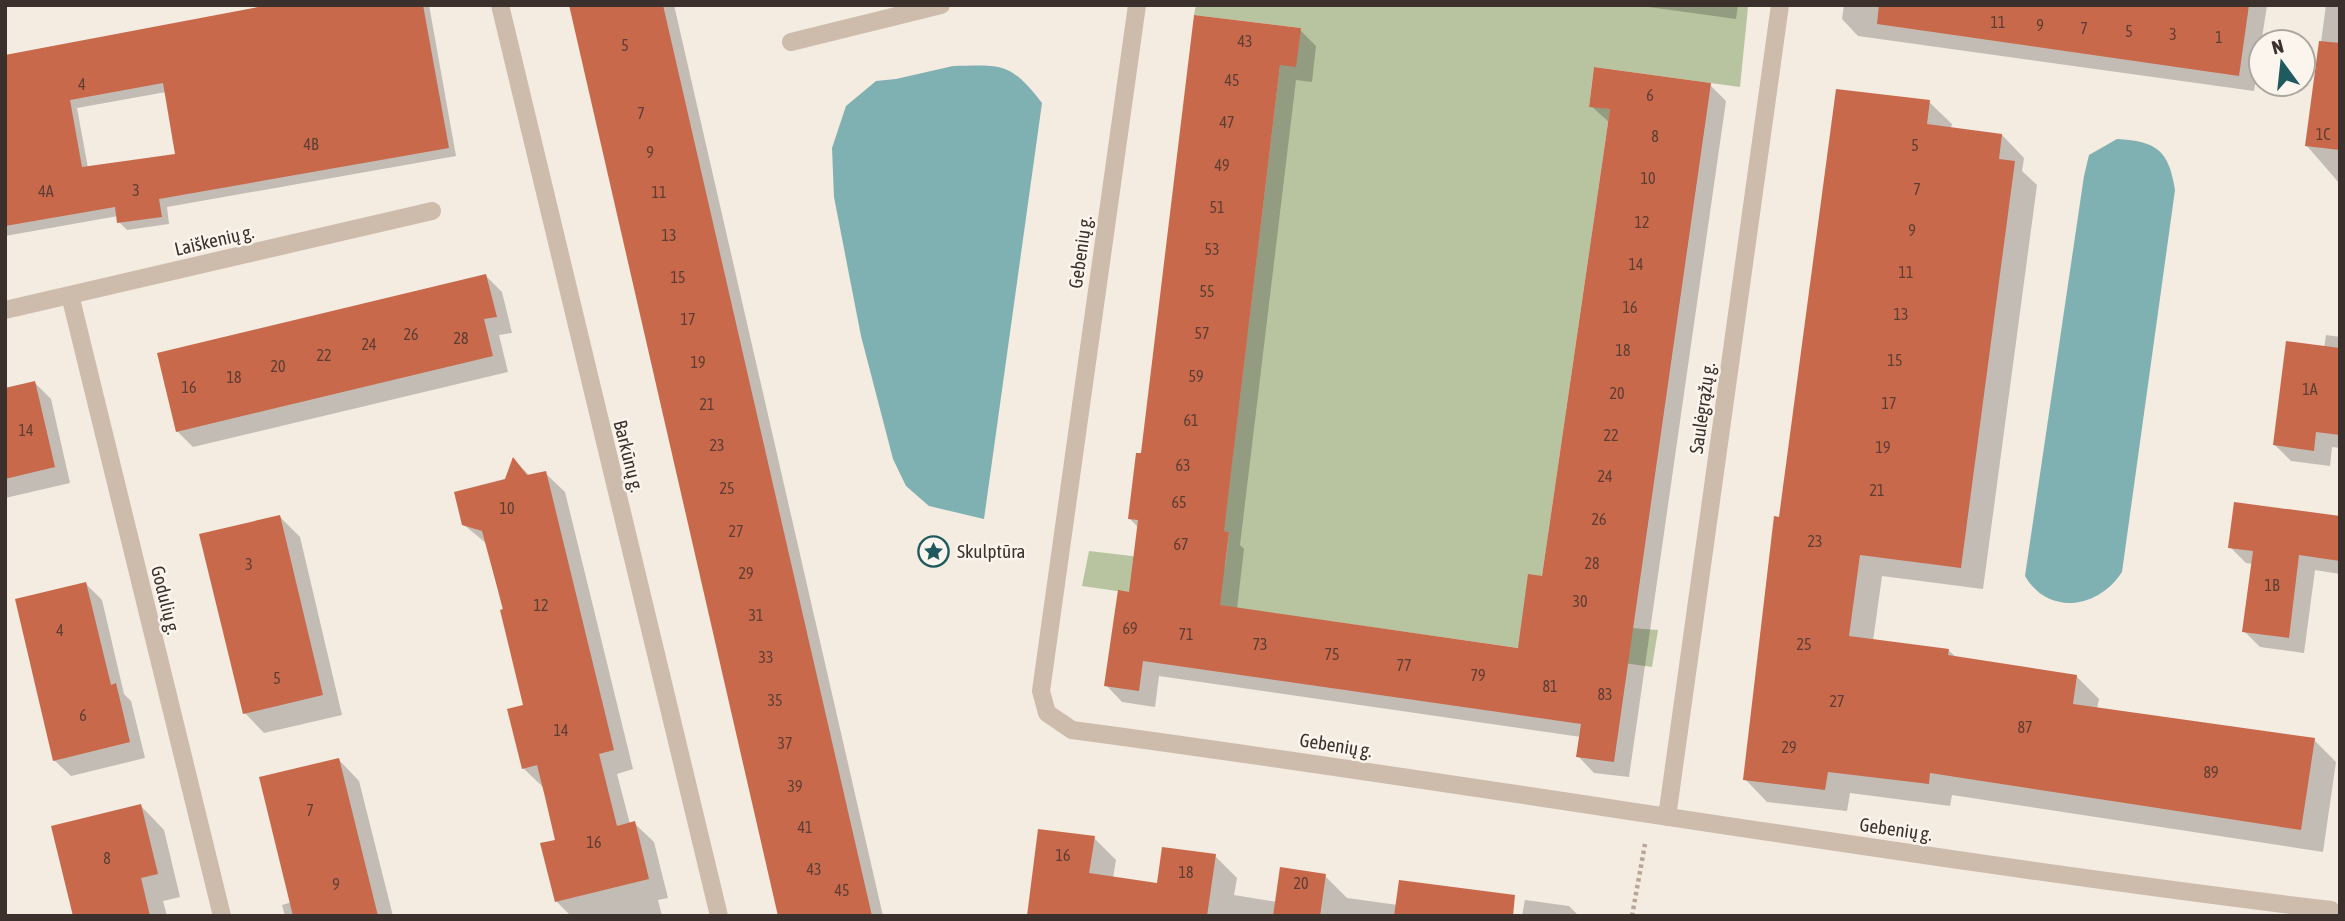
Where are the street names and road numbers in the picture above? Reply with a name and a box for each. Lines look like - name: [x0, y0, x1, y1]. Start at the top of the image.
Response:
- street label: Gebenių g.: [1064, 214, 1096, 290]
- street label: Laiškenių g.: [172, 220, 256, 260]
- street label: Saulėgrąžų g.: [1685, 361, 1719, 455]
- street label: Barkūnų g.: [609, 418, 649, 494]
- street label: Godulių g.: [147, 563, 185, 637]
- street label: Gebenių g.: [1298, 728, 1374, 762]
- street label: Gebenių g.: [1858, 813, 1934, 845]

